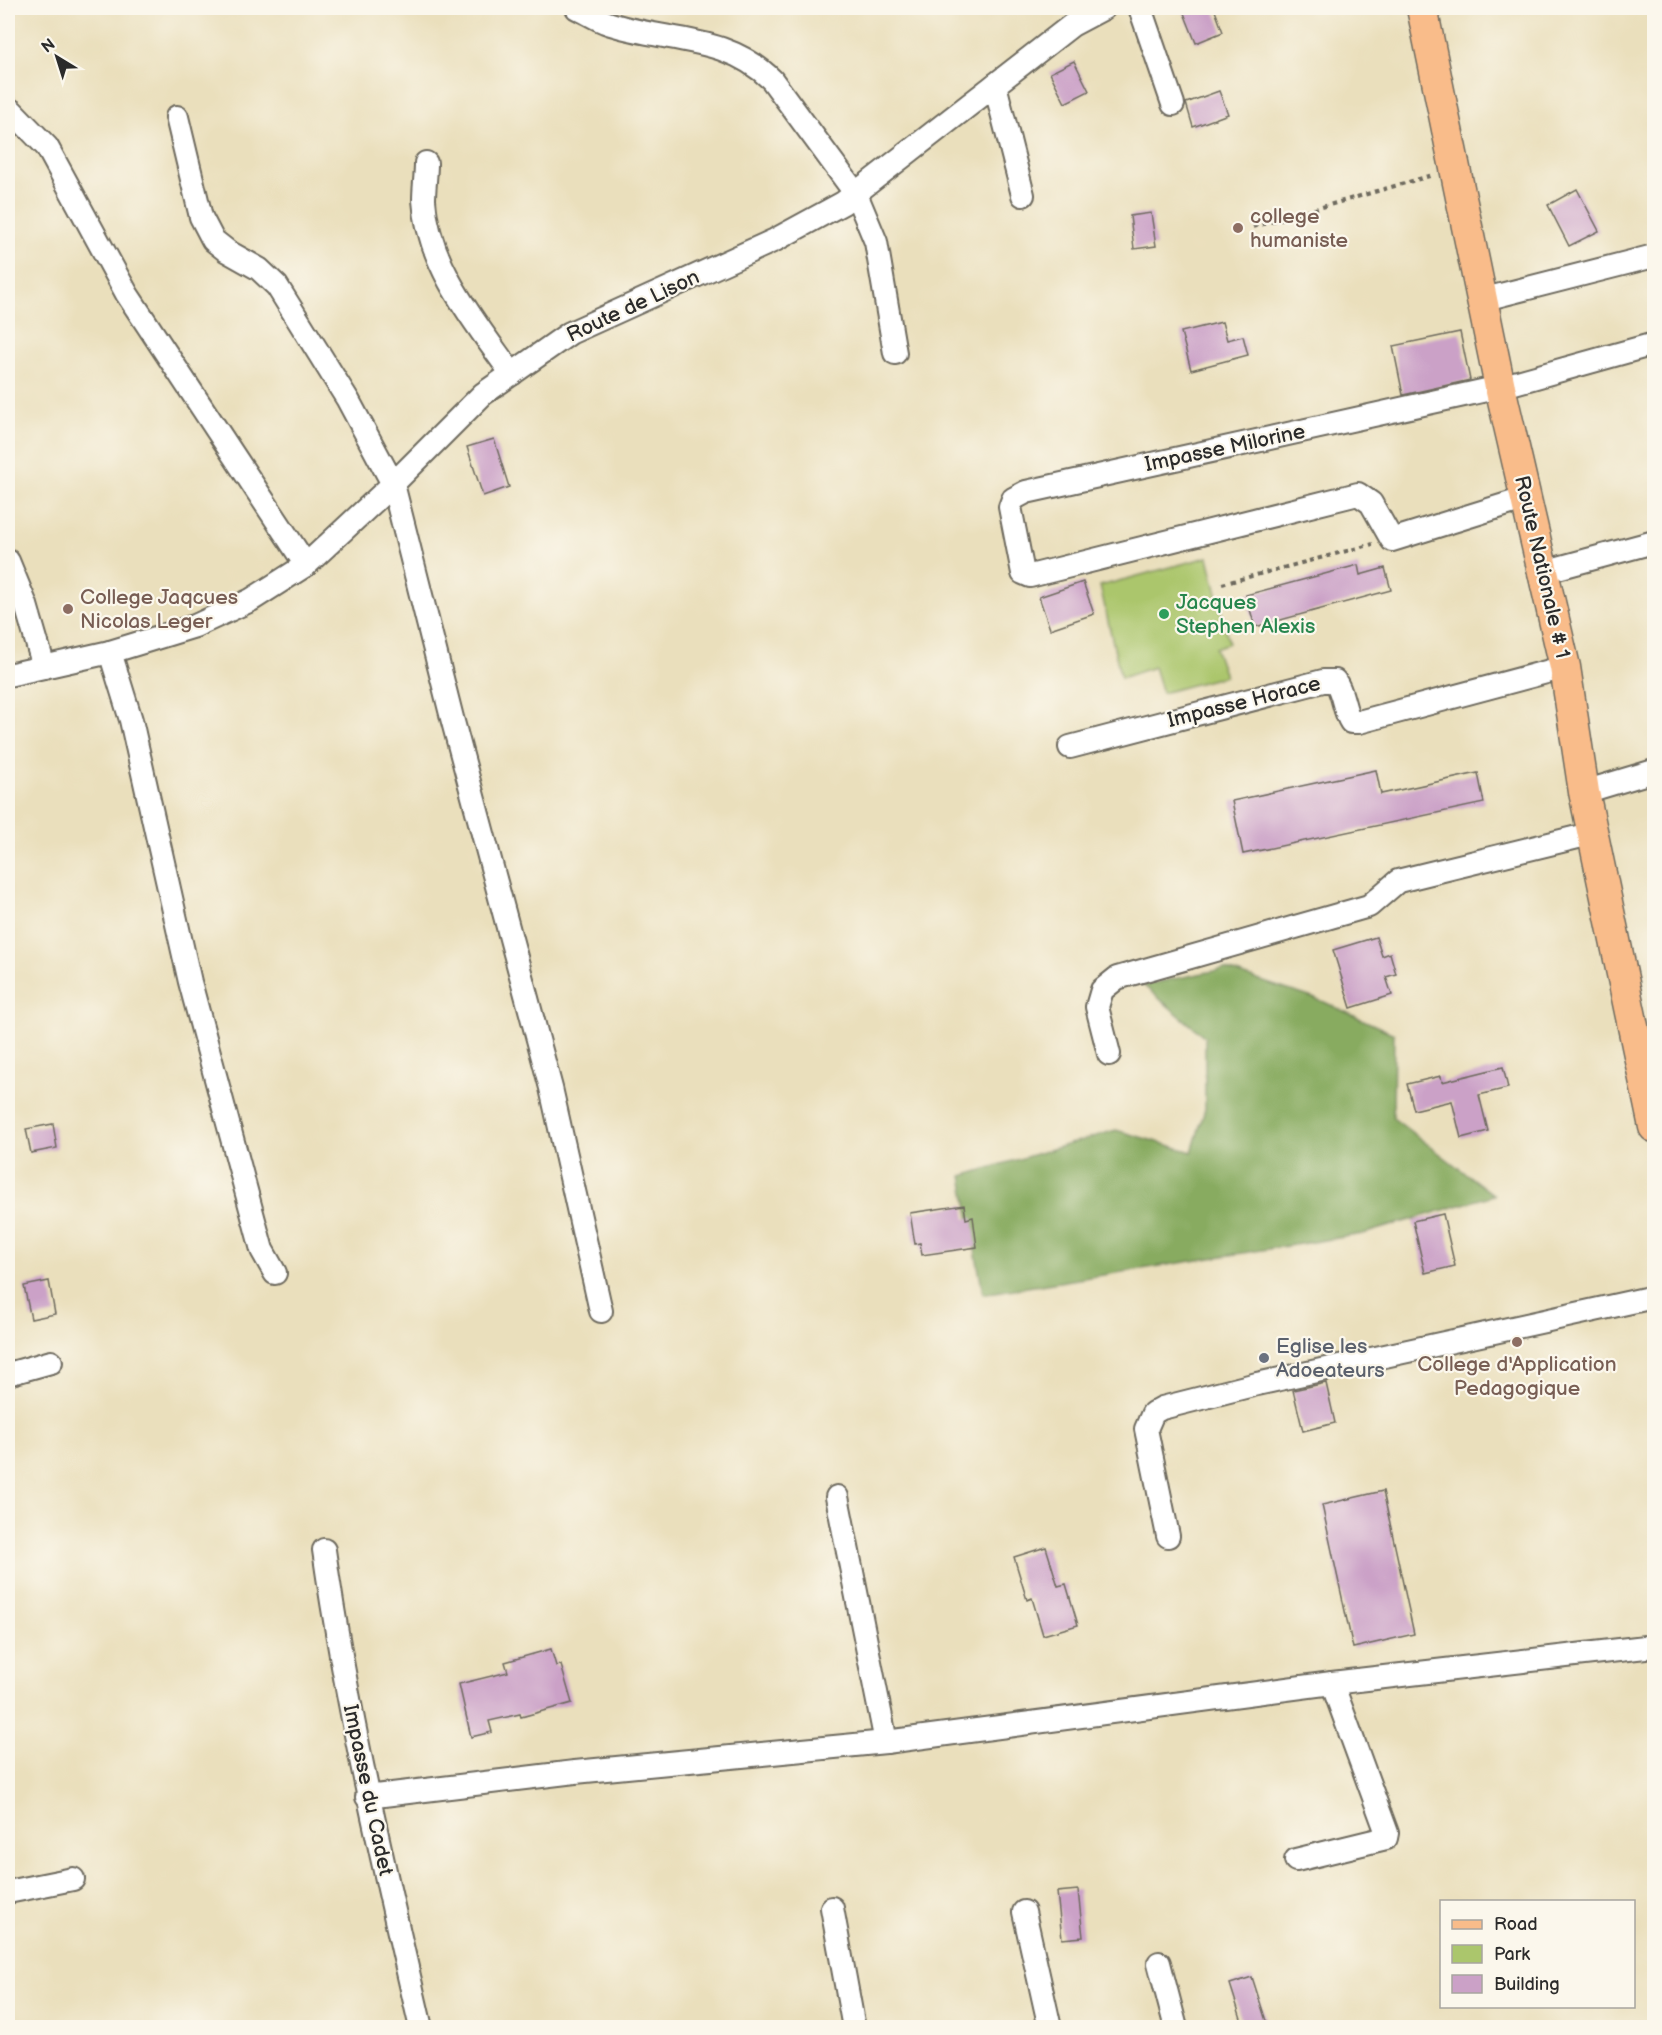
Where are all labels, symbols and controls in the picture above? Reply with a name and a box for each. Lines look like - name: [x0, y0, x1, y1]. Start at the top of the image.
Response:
- north arrow: [27, 27, 87, 87]
- text: N: [38, 35, 59, 58]
- place label: college humaniste: [1250, 204, 1348, 253]
- marker: college humaniste: [1231, 221, 1245, 235]
- street label: Route de Lison: [563, 264, 703, 348]
- street label: Impasse Milorine: [1143, 419, 1307, 477]
- street label: Route Nationale # 1: [1509, 473, 1575, 661]
- place label: College Jaqcues Nicolas Leger: [80, 585, 238, 634]
- place label: Jacques Stephen Alexis: [1176, 590, 1315, 639]
- marker: College Jaqcues Nicolas Leger: [61, 602, 75, 616]
- marker: Jacques Stephen Alexis: [1157, 607, 1171, 621]
- street label: Impasse Horace: [1165, 671, 1323, 733]
- place label: Eglise les Adoeateurs: [1276, 1334, 1385, 1383]
- marker: College d'Application Pedagogique: [1510, 1335, 1524, 1349]
- marker: Eglise les Adoeateurs: [1257, 1351, 1271, 1365]
- place label: College d'Application Pedagogique: [1417, 1352, 1617, 1401]
- street label: Impasse du Cadet: [338, 1702, 398, 1878]
- legend: [1440, 1900, 1635, 2008]
- text: Road: [1494, 1914, 1538, 1935]
- text: Park: [1494, 1944, 1530, 1965]
- text: Building: [1494, 1974, 1560, 1995]

